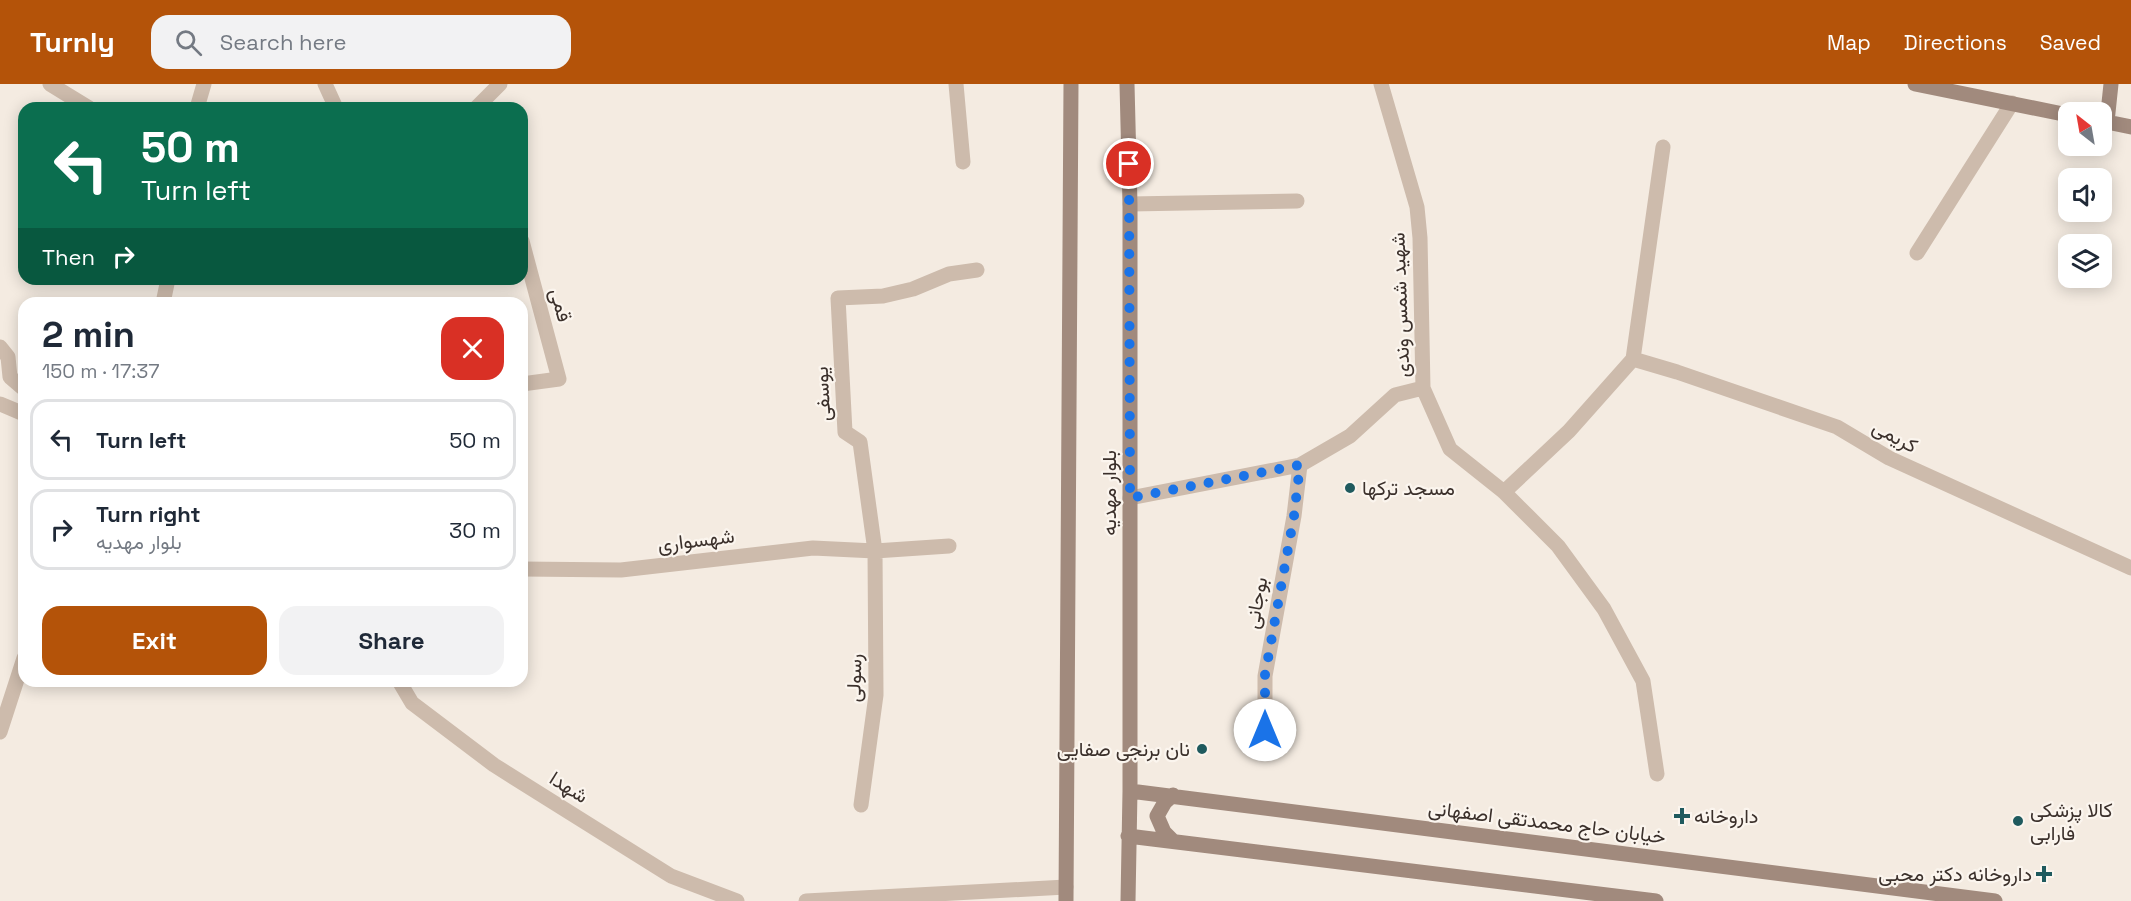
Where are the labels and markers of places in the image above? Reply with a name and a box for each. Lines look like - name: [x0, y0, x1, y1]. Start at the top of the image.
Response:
- pin: [1103, 138, 1154, 189]
- place label: مسجد ترکها: [1362, 475, 1455, 501]
- marker: مسجد ترکها: [1343, 481, 1357, 495]
- place label: نان برنجی صفایی: [1057, 736, 1190, 762]
- marker: نان برنجی صفایی: [1195, 742, 1209, 756]
- place label: کالا پزشکی فارابی: [2030, 797, 2113, 846]
- place label: داروخانه: [1694, 803, 1758, 829]
- marker: داروخانه: [1675, 809, 1689, 823]
- marker: کالا پزشکی فارابی: [2011, 814, 2025, 828]
- place label: داروخانه دکتر محبی: [1878, 861, 2032, 887]
- marker: داروخانه دکتر محبی: [2037, 867, 2051, 881]

